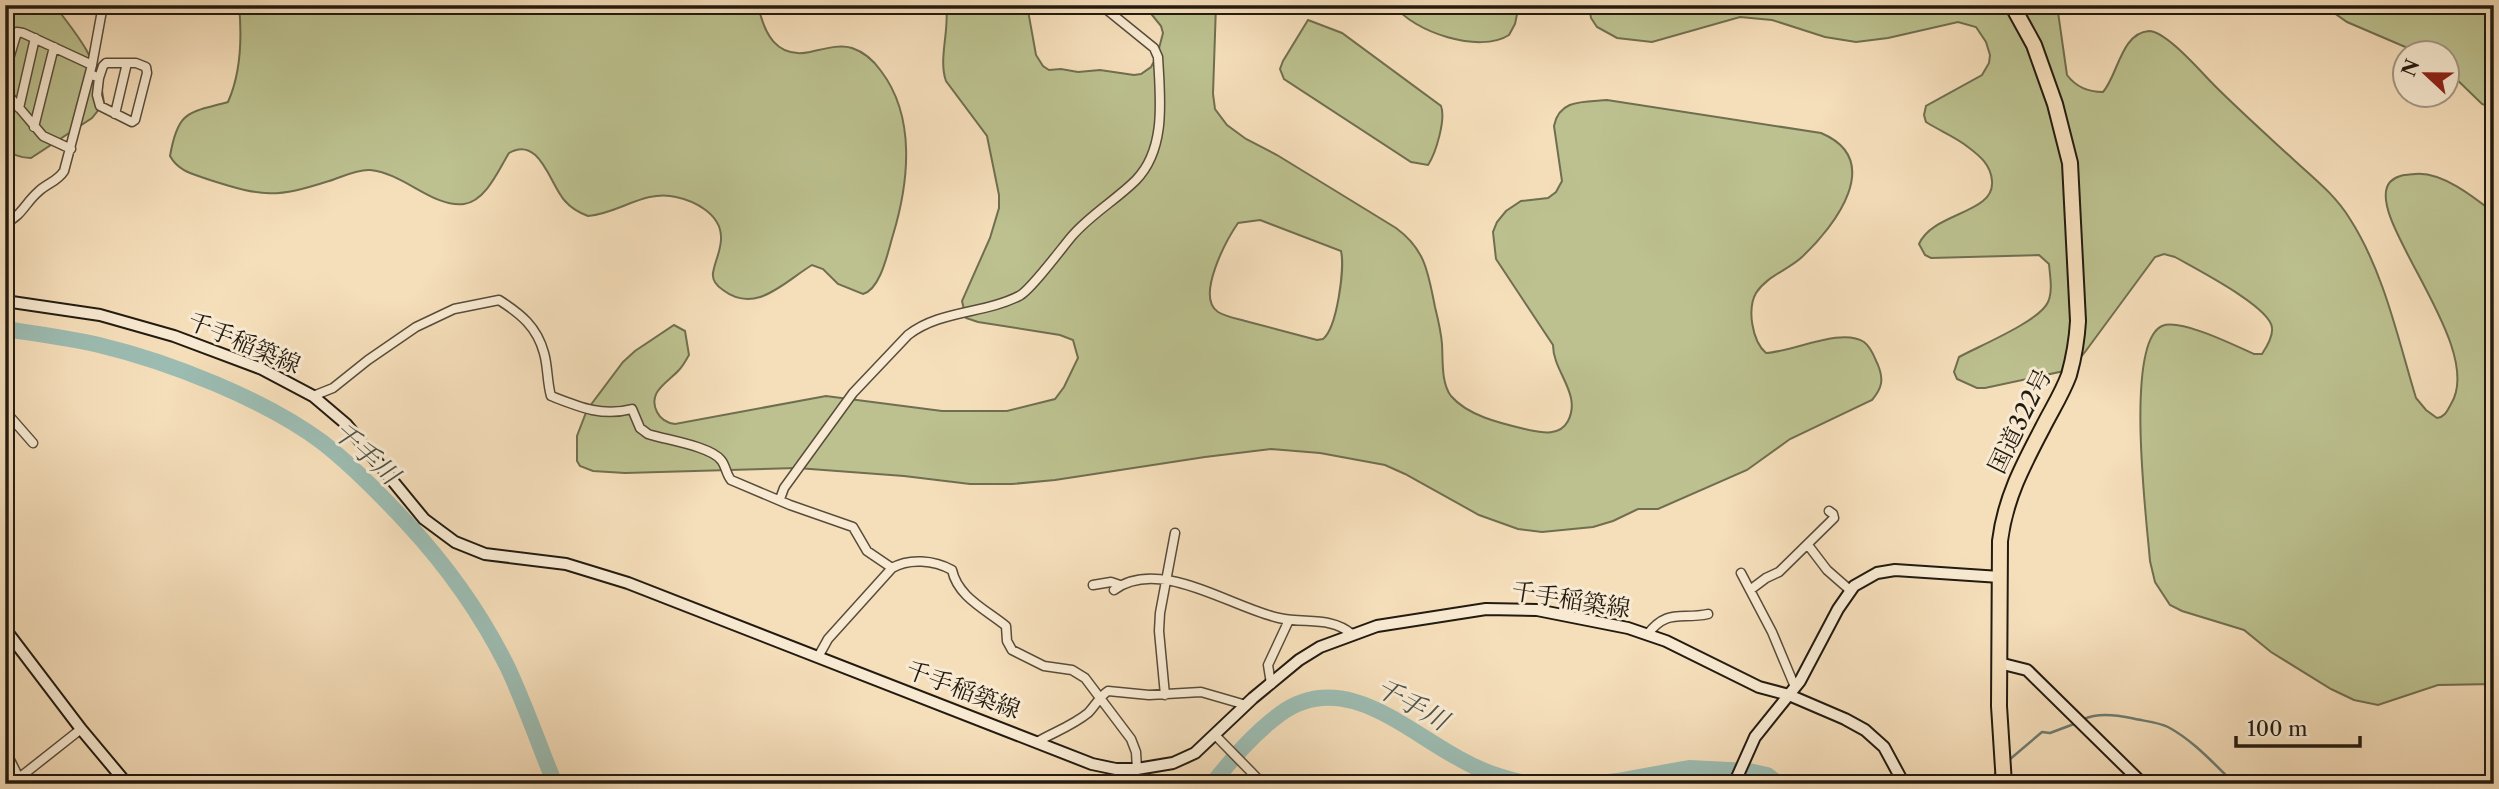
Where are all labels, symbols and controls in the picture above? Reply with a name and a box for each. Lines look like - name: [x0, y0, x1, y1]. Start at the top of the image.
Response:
- north arrow: [2390, 38, 2460, 108]
- text: N: [2397, 56, 2424, 80]
- street label: 千手稲築線: [183, 306, 305, 379]
- street label: 国道322号: [1982, 364, 2057, 478]
- water label: 千手川: [326, 415, 408, 493]
- street label: 千手稲築線: [1510, 576, 1633, 623]
- street label: 千手稲築線: [902, 654, 1024, 725]
- water label: 千手川: [1370, 671, 1456, 738]
- scale bar: [2236, 705, 2361, 749]
- text: 100 m: [2247, 716, 2308, 741]

